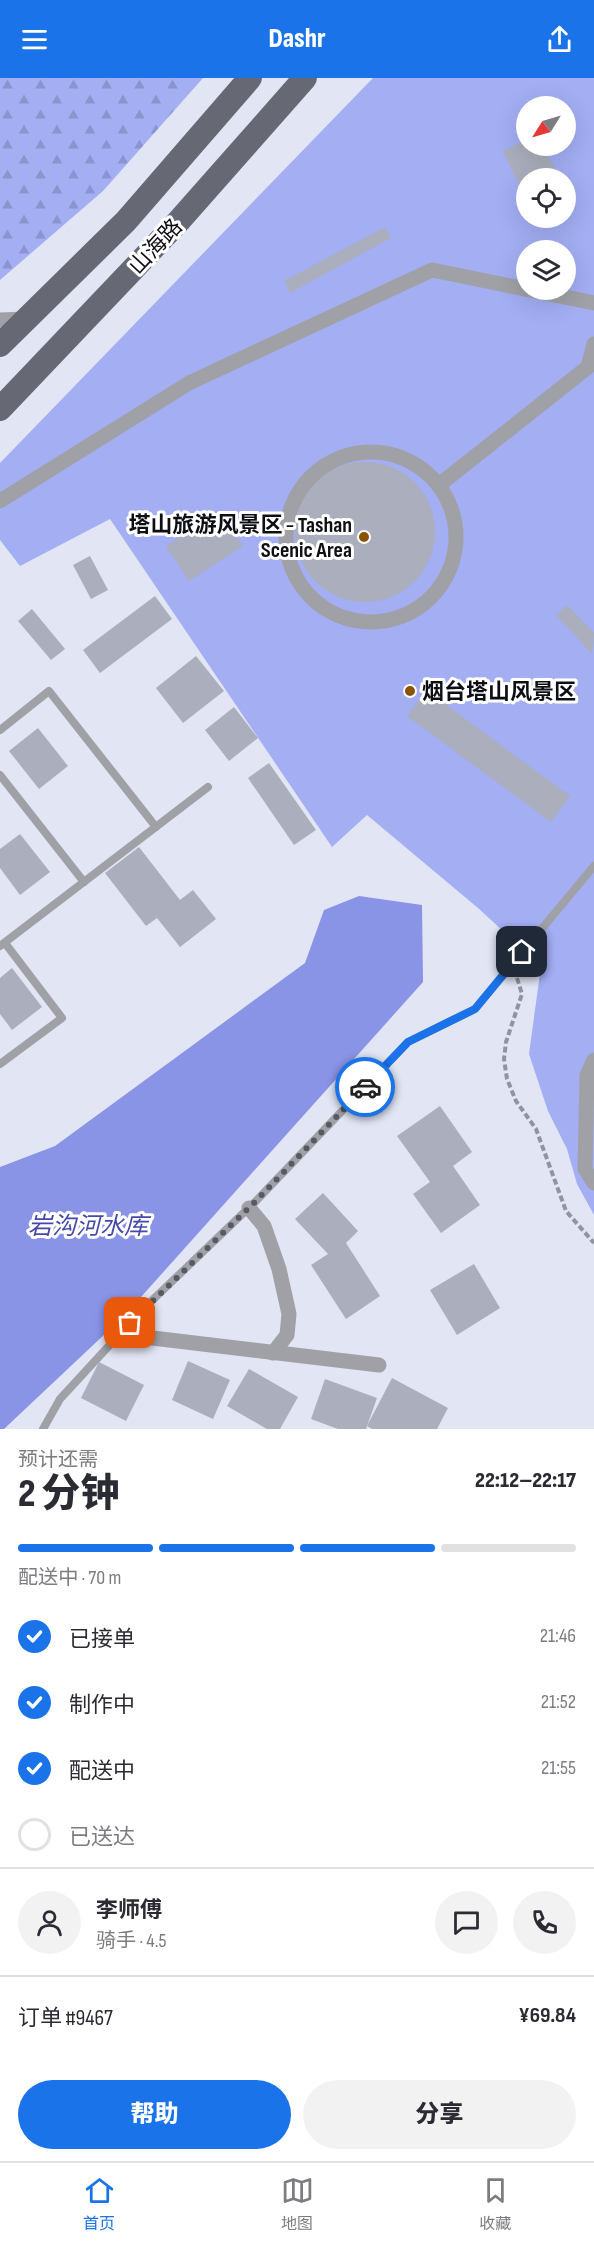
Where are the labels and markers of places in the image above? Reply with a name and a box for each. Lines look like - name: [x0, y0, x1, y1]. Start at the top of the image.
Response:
- place label: 塔山旅游风景区 - Tashan Scenic Area: [128, 512, 352, 564]
- marker: 塔山旅游风景区 - Tashan Scenic Area: [357, 530, 371, 544]
- place label: 烟台塔山风景区: [422, 679, 576, 706]
- marker: 烟台塔山风景区: [403, 684, 417, 698]
- pin: [496, 926, 547, 977]
- pin: [104, 1297, 155, 1348]

